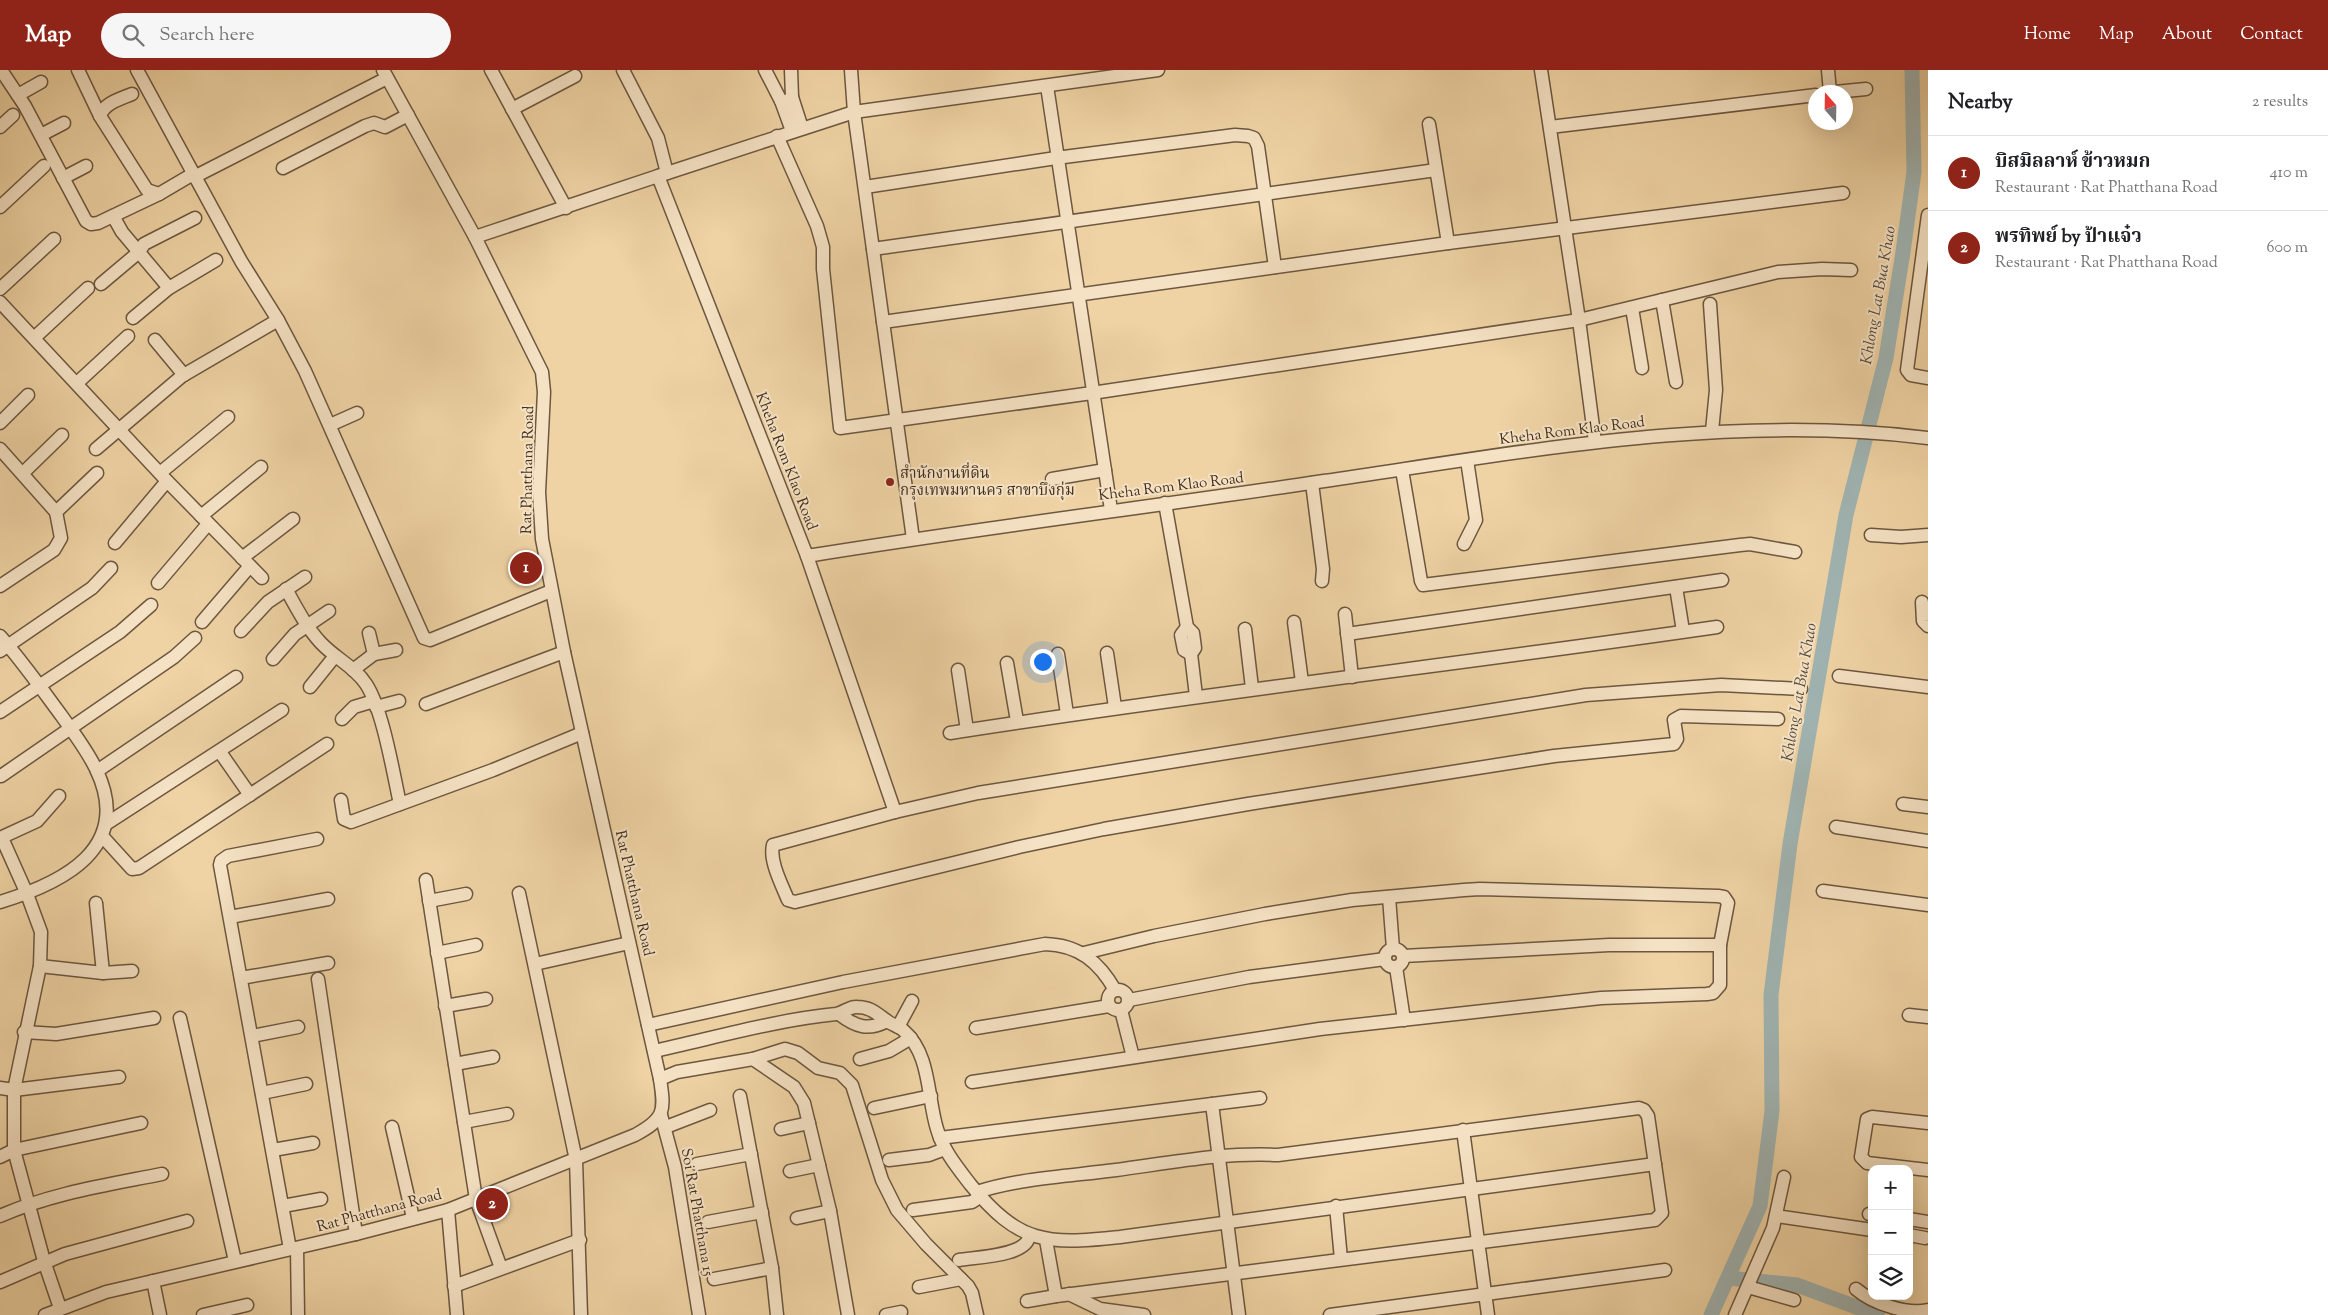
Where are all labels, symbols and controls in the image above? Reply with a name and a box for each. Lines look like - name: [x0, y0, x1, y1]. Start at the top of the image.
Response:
- search box: [101, 13, 451, 58]
- text: Map: [25, 18, 71, 52]
- icon: search: [119, 21, 147, 49]
- text: Search here: [159, 22, 255, 49]
- text: Home: [2024, 22, 2071, 48]
- text: Map: [2099, 22, 2134, 48]
- text: About: [2162, 22, 2212, 48]
- text: Contact: [2240, 22, 2303, 48]
- north arrow: [1808, 85, 1853, 130]
- text: Nearby: [1948, 88, 2013, 118]
- text: 2 results: [2252, 91, 2308, 114]
- text: บิสมิลลาห์ ข้าวหมก: [1995, 149, 2151, 176]
- text: 1: [1961, 162, 1967, 185]
- text: 410 m: [2270, 162, 2308, 185]
- text: Restaurant · Rat Phatthana Road: [1995, 177, 2218, 200]
- water label: Khlong Lat Bua Khao: [1856, 224, 1903, 366]
- text: พรทิพย์ by ป้าแจ๋ว: [1995, 224, 2142, 251]
- text: 2: [1960, 237, 1968, 260]
- text: 600 m: [2266, 237, 2308, 260]
- text: Restaurant · Rat Phatthana Road: [1995, 252, 2218, 275]
- street label: Kheha Rom Klao Road: [750, 389, 822, 534]
- street label: Rat Phatthana Road: [517, 405, 540, 534]
- street label: Kheha Rom Klao Road: [1498, 412, 1647, 451]
- place label: สำนักงานที่ดิน กรุงเทพมหานคร สาขาบึงกุ่ม: [900, 462, 1075, 502]
- street label: Kheha Rom Klao Road: [1097, 468, 1246, 507]
- marker: สำนักงานที่ดิน กรุงเทพมหานคร สาขาบึงกุ่ม: [884, 476, 896, 488]
- pin: 1: [510, 549, 542, 587]
- water label: Khlong Lat Bua Khao: [1777, 621, 1824, 763]
- your location: [1030, 649, 1056, 675]
- street label: Rat Phatthana Road: [609, 828, 658, 959]
- street label: Soi Rat Phatthana 15: [675, 1147, 718, 1278]
- map controls: [1868, 1165, 1913, 1300]
- button: +: [1868, 1165, 1913, 1210]
- street label: Rat Phatthana Road: [315, 1185, 445, 1238]
- pin: 2: [476, 1185, 508, 1223]
- button: −: [1868, 1210, 1913, 1255]
- button: layers: [1868, 1255, 1913, 1300]

